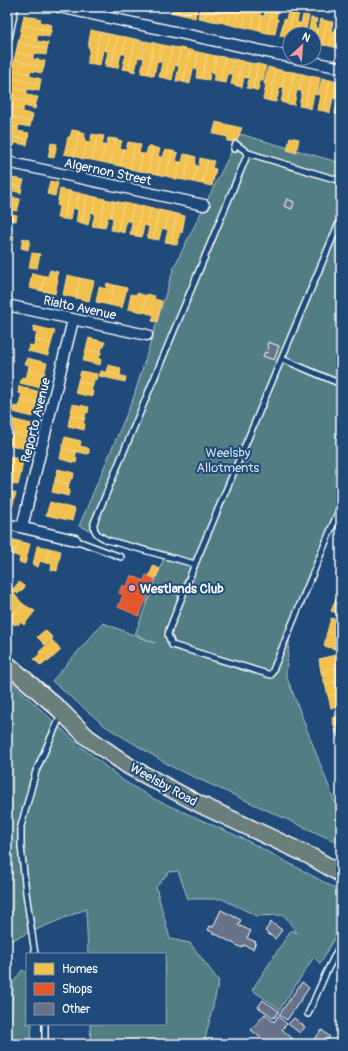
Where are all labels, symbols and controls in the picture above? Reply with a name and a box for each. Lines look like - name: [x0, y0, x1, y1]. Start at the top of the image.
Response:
- north arrow: [282, 26, 322, 66]
- text: N: [300, 30, 313, 45]
- street label: Algernon Street: [63, 155, 154, 189]
- street label: Rialto Avenue: [42, 292, 118, 324]
- street label: Reporto Avenue: [18, 376, 54, 464]
- park label: Weelsby Allotments: [197, 445, 260, 476]
- place label: Westlands Club: [140, 581, 224, 597]
- marker: Westlands Club: [127, 583, 137, 593]
- street label: Weelsby Road: [127, 760, 200, 810]
- legend: [26, 953, 166, 1025]
- text: Homes: [62, 962, 98, 977]
- text: Shops: [62, 982, 93, 997]
- text: Other: [62, 1002, 91, 1017]

